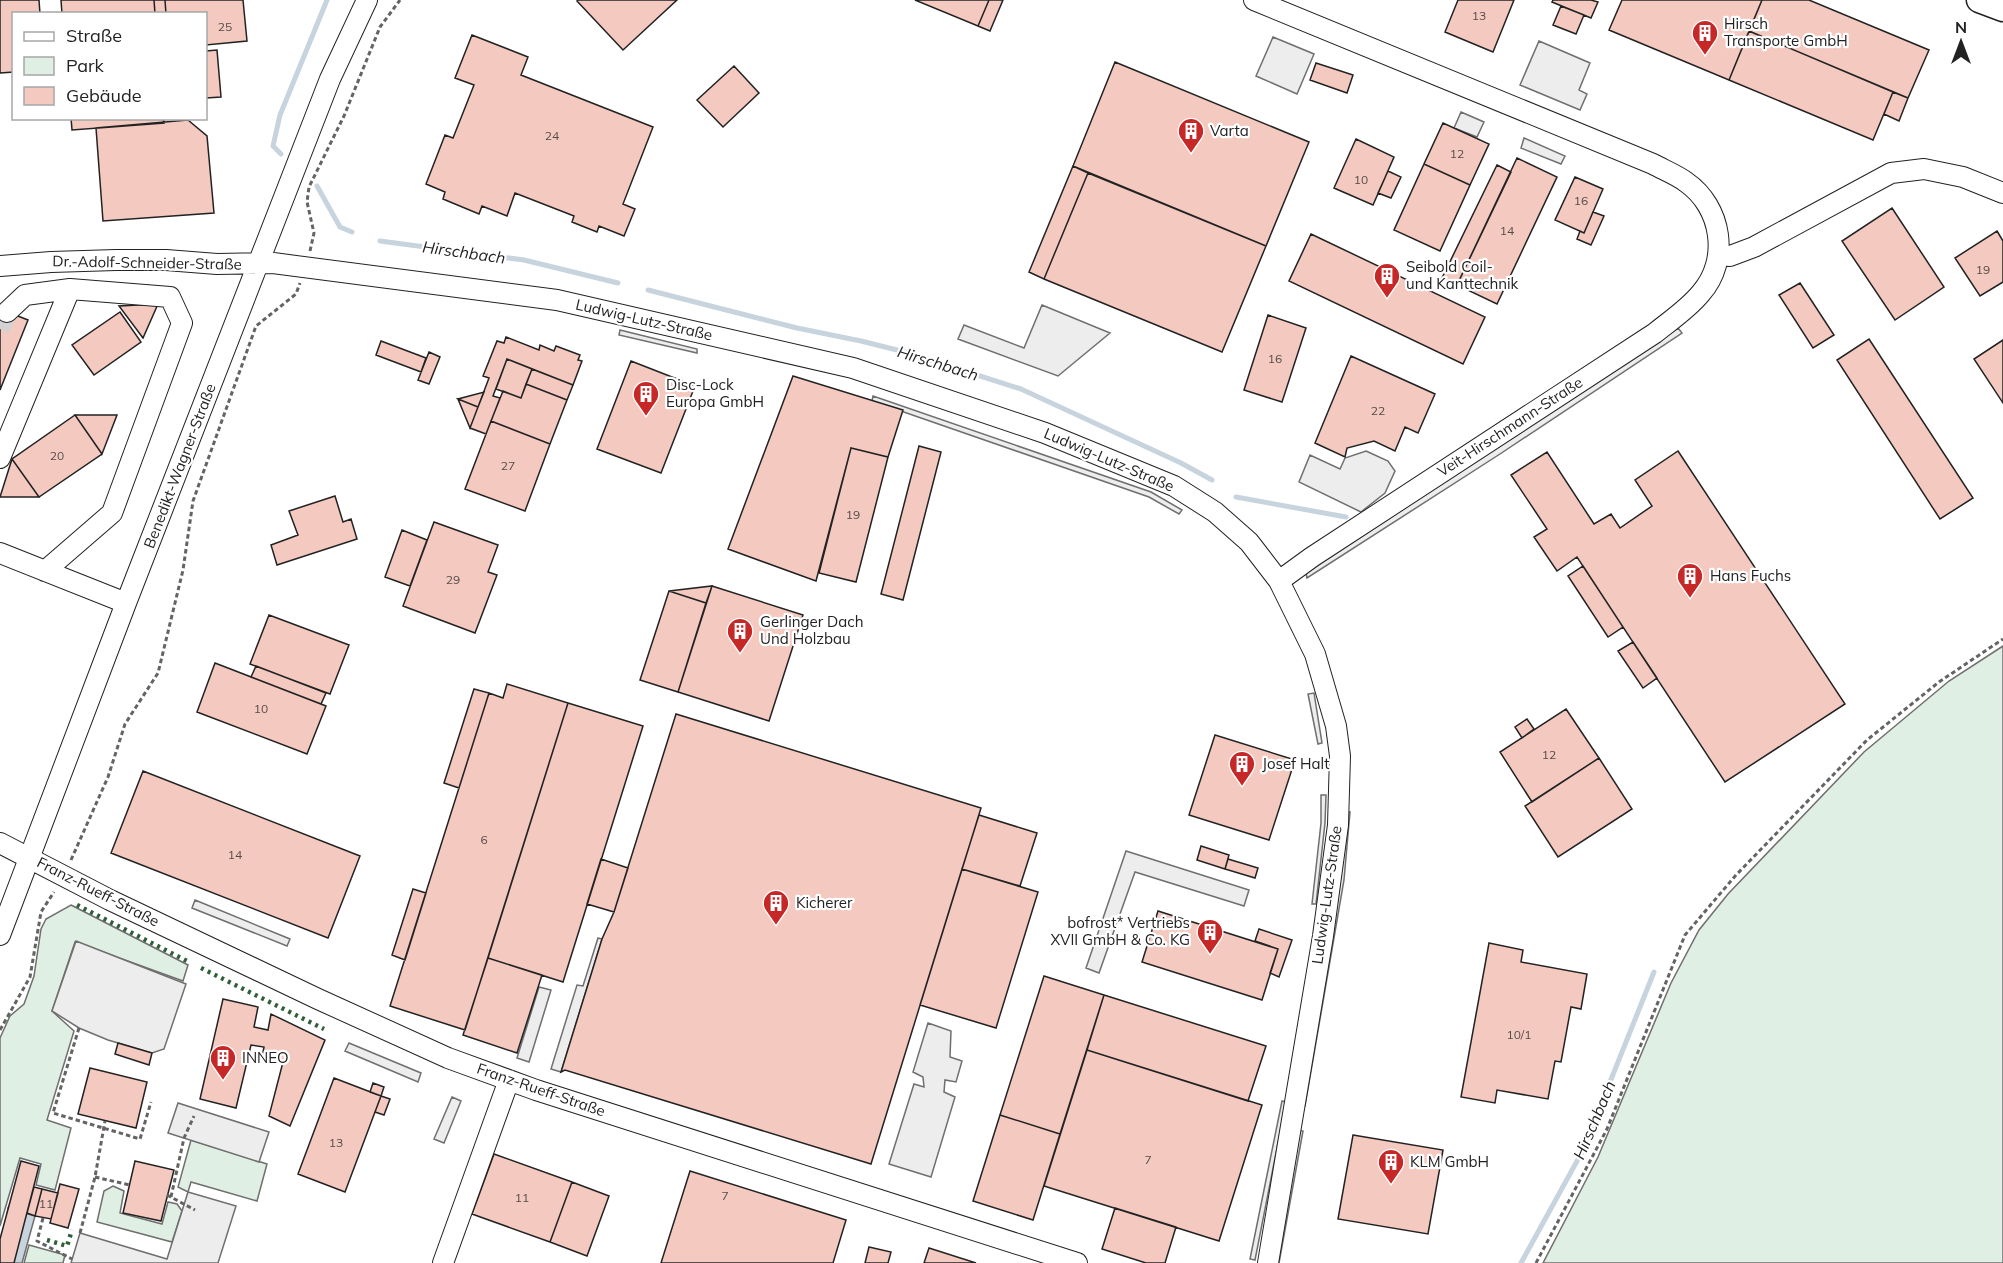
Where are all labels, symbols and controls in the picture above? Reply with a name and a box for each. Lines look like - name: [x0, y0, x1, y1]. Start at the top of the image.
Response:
- house number: 13: [1472, 8, 1486, 23]
- legend: [12, 12, 207, 120]
- north arrow: [1931, 12, 1991, 72]
- place label: Hirsch Transporte GmbH: [1724, 14, 1848, 50]
- text: N: [1955, 17, 1967, 37]
- building icon: Hirsch Transporte GmbH: [1690, 18, 1720, 56]
- house number: 25: [218, 19, 232, 34]
- text: Straße: [66, 24, 122, 47]
- text: Park: [66, 54, 105, 77]
- text: Gebäude: [66, 84, 142, 107]
- building icon: Varta: [1176, 116, 1206, 154]
- place label: Varta: [1210, 121, 1249, 140]
- house number: 24: [545, 128, 559, 143]
- house number: 12: [1450, 146, 1464, 161]
- house number: 10: [1354, 172, 1368, 187]
- house number: 16: [1574, 193, 1588, 208]
- house number: 14: [1500, 223, 1514, 238]
- water label: Hirschbach: [421, 236, 507, 268]
- street label: Dr.-Adolf-Schneider-Straße: [52, 251, 242, 274]
- place label: Seibold Coil- und Kanttechnik: [1406, 257, 1519, 293]
- building icon: Seibold Coil- und Kanttechnik: [1372, 261, 1402, 299]
- house number: 19: [1976, 262, 1990, 277]
- street label: Ludwig-Lutz-Straße: [574, 295, 714, 344]
- water label: Hirschbach: [895, 341, 981, 385]
- house number: 16: [1268, 351, 1282, 366]
- street label: Veit-Hirschmann-Straße: [1434, 372, 1586, 481]
- place label: Disc-Lock Europa GmbH: [666, 375, 764, 411]
- building icon: Disc-Lock Europa GmbH: [631, 379, 661, 417]
- street label: Benedikt-Wagner-Straße: [139, 381, 220, 551]
- house number: 22: [1371, 403, 1385, 418]
- street label: Ludwig-Lutz-Straße: [1041, 424, 1177, 496]
- house number: 20: [50, 448, 64, 463]
- house number: 27: [501, 458, 515, 473]
- house number: 19: [846, 507, 860, 522]
- building icon: Hans Fuchs: [1675, 561, 1705, 599]
- place label: Hans Fuchs: [1710, 566, 1791, 585]
- house number: 29: [446, 572, 460, 587]
- place label: Gerlinger Dach Und Holzbau: [760, 612, 864, 648]
- building icon: Gerlinger Dach Und Holzbau: [725, 616, 755, 654]
- house number: 10: [254, 701, 268, 716]
- house number: 12: [1542, 747, 1556, 762]
- building icon: Josef Halt: [1227, 749, 1257, 787]
- place label: Josef Halt: [1262, 754, 1329, 773]
- street label: Ludwig-Lutz-Straße: [1307, 824, 1346, 965]
- house number: 6: [480, 832, 488, 847]
- house number: 14: [228, 847, 242, 862]
- street label: Franz-Rueff-Straße: [34, 853, 163, 931]
- building icon: Kicherer: [761, 888, 791, 926]
- place label: Kicherer: [796, 893, 853, 912]
- place label: bofrost* Vertriebs XVII GmbH & Co. KG: [1050, 913, 1190, 949]
- building icon: bofrost* Vertriebs XVII GmbH & Co. KG: [1195, 917, 1225, 955]
- house number: 10/1: [1506, 1027, 1532, 1042]
- building icon: INNEO: [208, 1043, 238, 1081]
- place label: INNEO: [242, 1048, 289, 1067]
- street label: Franz-Rueff-Straße: [474, 1059, 608, 1120]
- water label: Hirschbach: [1568, 1078, 1620, 1162]
- house number: 13: [329, 1135, 343, 1150]
- building icon: KLM GmbH: [1376, 1147, 1406, 1185]
- house number: 7: [1144, 1152, 1152, 1167]
- place label: KLM GmbH: [1410, 1152, 1489, 1171]
- house number: 7: [721, 1188, 729, 1203]
- house number: 11: [515, 1190, 529, 1205]
- house number: 11: [39, 1196, 53, 1211]

